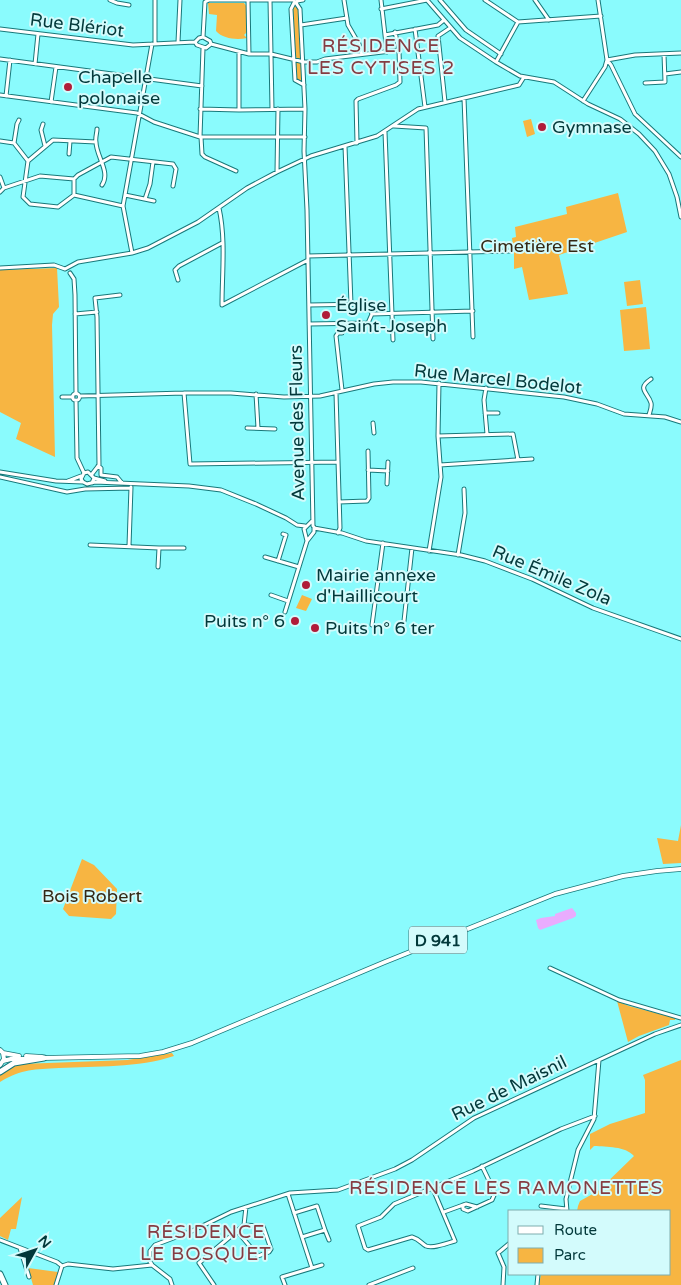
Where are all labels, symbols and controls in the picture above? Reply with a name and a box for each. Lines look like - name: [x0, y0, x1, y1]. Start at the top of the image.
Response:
- street label: Rue Blériot: [29, 8, 125, 42]
- district label: RÉSIDENCE LES CYTISES 2: [307, 35, 455, 79]
- place label: Chapelle polonaise: [78, 66, 160, 109]
- marker: Chapelle polonaise: [62, 81, 74, 93]
- place label: Gymnase: [552, 116, 632, 138]
- marker: Gymnase: [536, 121, 548, 133]
- park label: Cimetière Est: [480, 235, 594, 257]
- place label: Église Saint-Joseph: [336, 294, 447, 337]
- marker: Église Saint-Joseph: [320, 309, 332, 321]
- street label: Avenue des Fleurs: [285, 345, 309, 501]
- street label: Rue Marcel Bodelot: [413, 359, 583, 399]
- street label: Rue Émile Zola: [489, 540, 615, 610]
- place label: Mairie annexe d'Haillicourt: [316, 564, 436, 607]
- marker: Mairie annexe d'Haillicourt: [300, 579, 312, 591]
- place label: Puits n° 6: [204, 610, 285, 632]
- marker: Puits n° 6: [289, 615, 301, 627]
- place label: Puits n° 6 ter: [325, 617, 435, 639]
- marker: Puits n° 6 ter: [309, 622, 321, 634]
- park label: Bois Robert: [42, 885, 142, 907]
- road number: D 941: [409, 926, 467, 954]
- street label: Rue de Maisnil: [448, 1051, 570, 1125]
- district label: RÉSIDENCE LES RAMONETTES: [349, 1177, 663, 1199]
- legend: [508, 1210, 671, 1275]
- district label: RÉSIDENCE LE BOSQUET: [140, 1221, 272, 1265]
- text: Route: [554, 1221, 597, 1239]
- north arrow: [10, 1225, 60, 1275]
- text: N: [34, 1232, 55, 1252]
- text: Parc: [554, 1246, 586, 1264]

